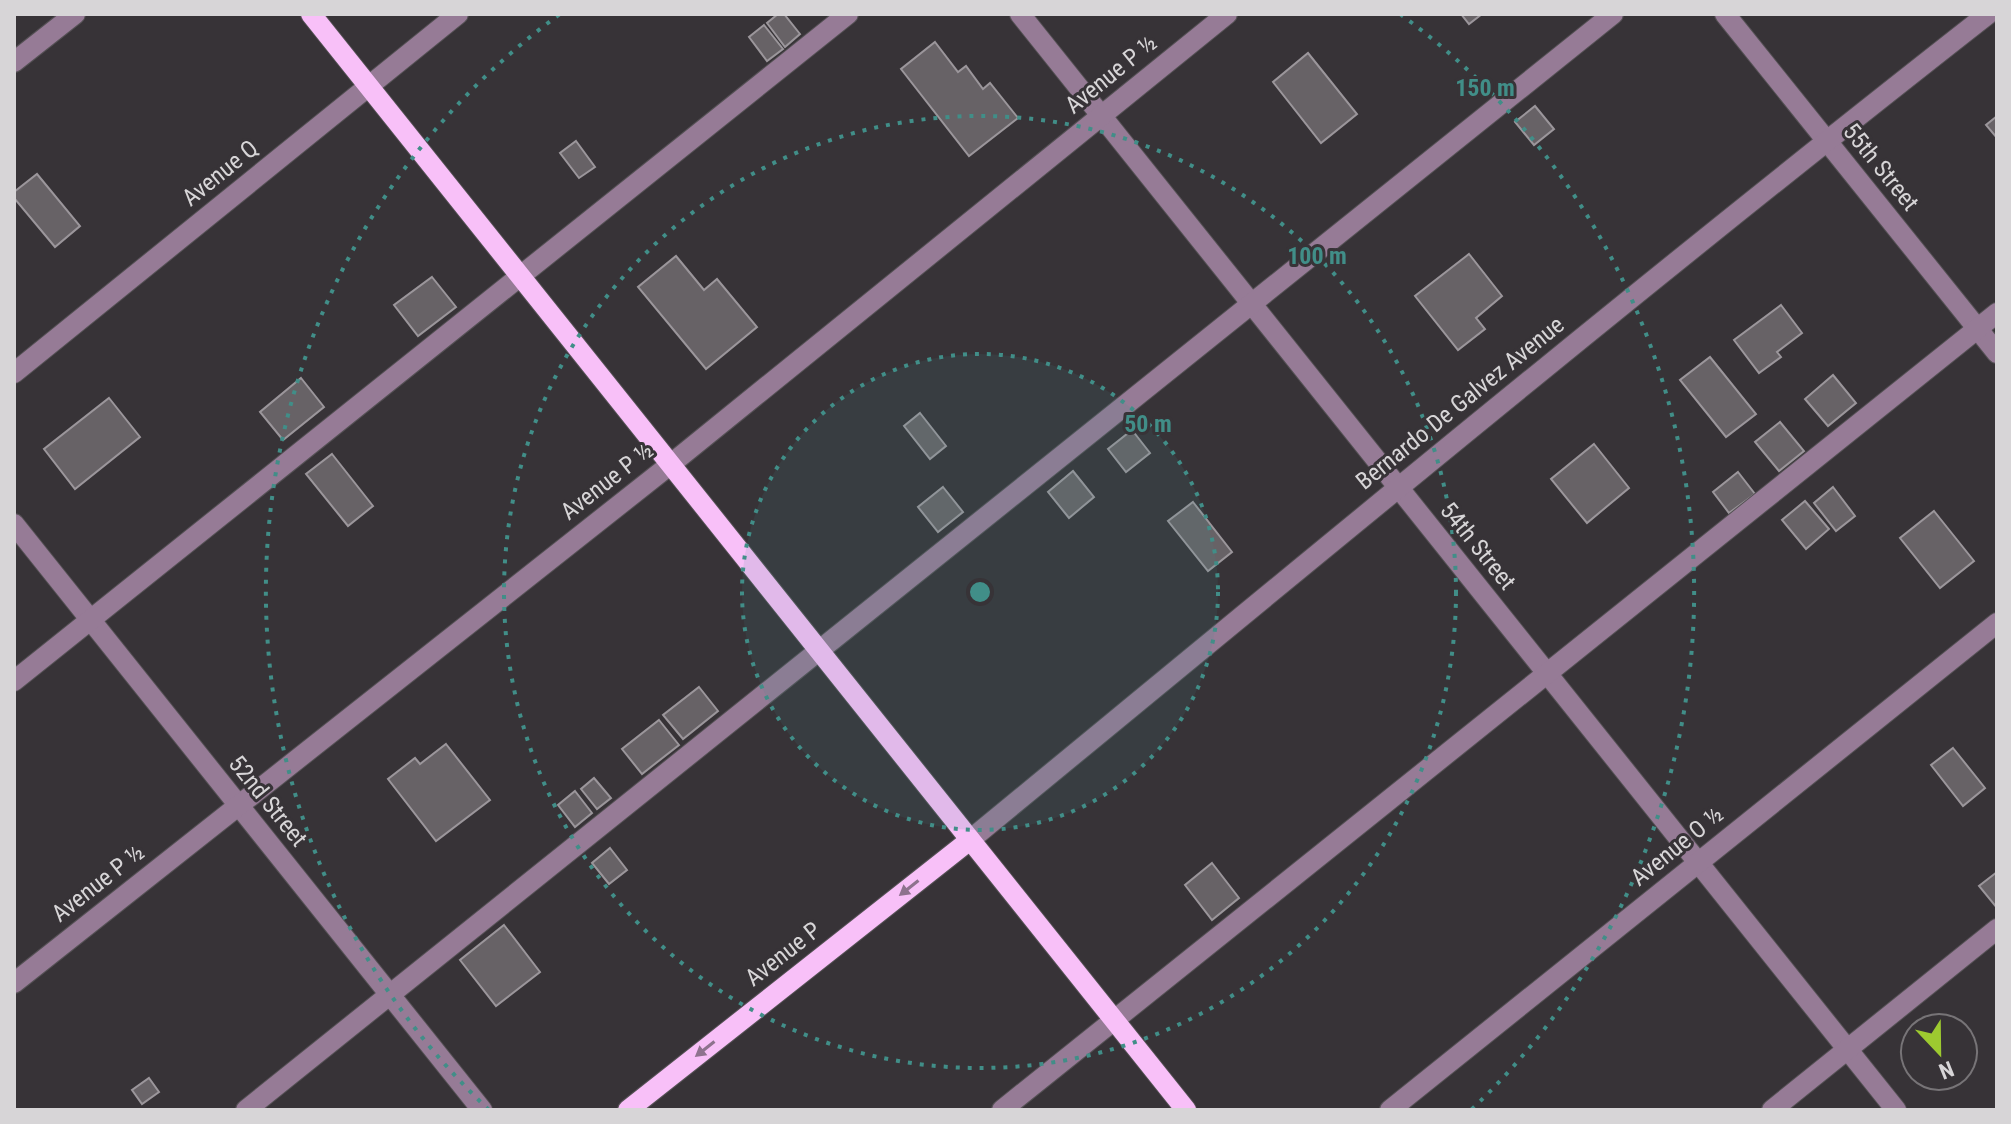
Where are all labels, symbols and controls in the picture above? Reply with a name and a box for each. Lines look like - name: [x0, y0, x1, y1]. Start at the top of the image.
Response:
- street label: Avenue P ½: [1060, 29, 1162, 119]
- text: 150 m: [1455, 74, 1515, 102]
- street label: 55th Street: [1837, 118, 1925, 216]
- street label: Avenue Q: [177, 134, 263, 212]
- text: 100 m: [1287, 242, 1347, 270]
- street label: Bernardo De Galvez Avenue: [1350, 310, 1570, 496]
- text: 50 m: [1124, 410, 1172, 438]
- street label: Avenue P ½: [555, 436, 659, 526]
- street label: 54th Street: [1434, 497, 1522, 595]
- centre of rings: [966, 578, 994, 606]
- street label: 52nd Street: [223, 750, 313, 852]
- street label: Avenue O ½: [1625, 800, 1729, 892]
- street label: Avenue P ½: [46, 838, 150, 928]
- one-way arrow: [899, 879, 919, 896]
- street label: Avenue P: [740, 916, 826, 992]
- north arrow: [1899, 1012, 1979, 1092]
- one-way arrow: [695, 1040, 715, 1057]
- text: N: [1935, 1056, 1957, 1084]

